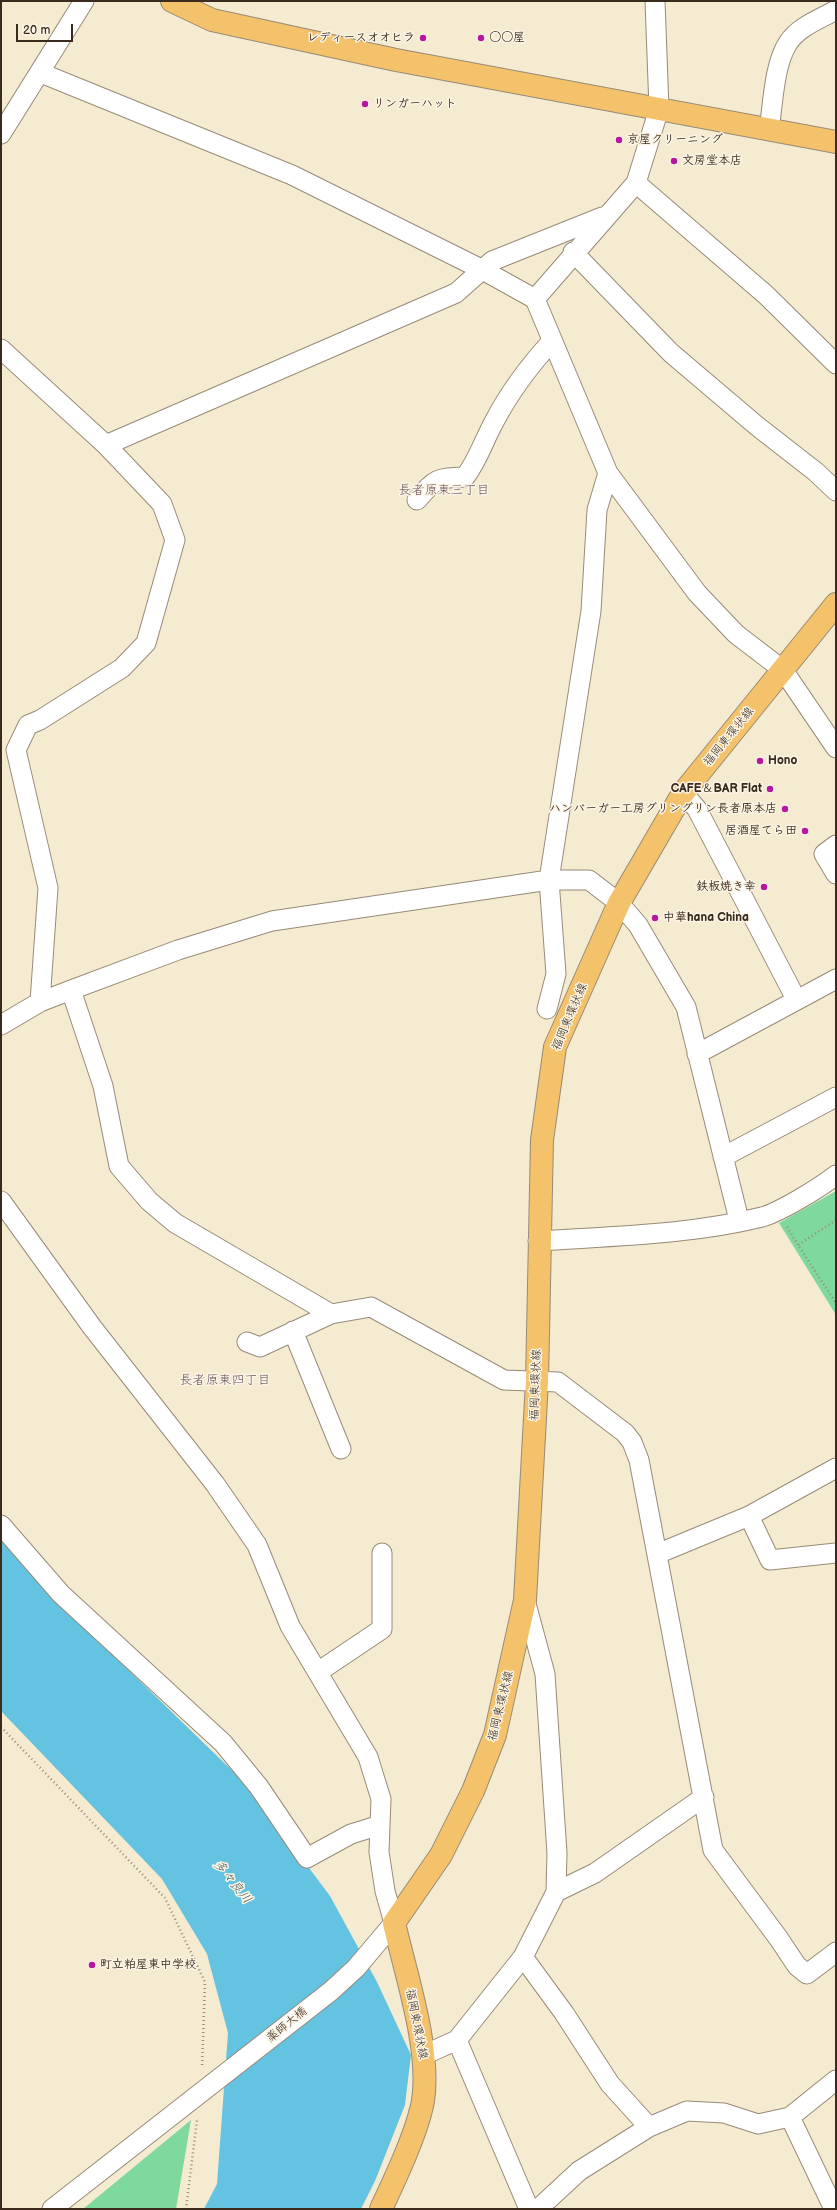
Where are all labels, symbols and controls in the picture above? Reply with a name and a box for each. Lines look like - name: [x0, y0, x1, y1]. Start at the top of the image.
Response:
- scale bar: [18, 16, 75, 42]
- text: 20 m: [23, 23, 50, 38]
- place label: レディースオオヒラ: [307, 31, 415, 45]
- place label: ○○屋: [489, 31, 525, 45]
- marker: レディースオオヒラ: [418, 33, 428, 43]
- marker: ○○屋: [476, 33, 486, 43]
- place label: リンガーハット: [373, 97, 457, 111]
- marker: リンガーハット: [360, 99, 370, 109]
- place label: 京屋クリーニング: [627, 133, 723, 147]
- marker: 京屋クリーニング: [614, 135, 624, 145]
- place label: 文房堂本店: [682, 154, 742, 168]
- marker: 文房堂本店: [669, 156, 679, 166]
- district label: 長者原東三丁目: [399, 483, 489, 499]
- street label: 福岡東環状線: [701, 704, 757, 770]
- place label: Hono: [768, 754, 797, 768]
- marker: Hono: [755, 756, 765, 766]
- place label: CAFE＆BAR Flat: [671, 782, 762, 796]
- marker: CAFE＆BAR Flat: [765, 784, 775, 794]
- place label: ハンバーガー工房グリングリン長者原本店: [549, 802, 777, 816]
- marker: ハンバーガー工房グリングリン長者原本店: [780, 804, 790, 814]
- place label: 居酒屋てら田: [725, 824, 797, 838]
- marker: 居酒屋てら田: [800, 826, 810, 836]
- place label: 鉄板焼き幸: [696, 880, 756, 894]
- marker: 鉄板焼き幸: [759, 882, 769, 892]
- place label: 中華hana China: [663, 911, 749, 925]
- marker: 中華hana China: [650, 913, 660, 923]
- street label: 福岡東環状線: [549, 981, 591, 1053]
- street label: 福岡東環状線: [528, 1349, 544, 1421]
- district label: 長者原東四丁目: [180, 1373, 270, 1389]
- street label: 福岡東環状線: [485, 1669, 517, 1743]
- water label: 多々良川: [210, 1857, 254, 1907]
- place label: 町立粕屋東中学校: [100, 1958, 196, 1972]
- marker: 町立粕屋東中学校: [87, 1960, 97, 1970]
- street label: 福岡東環状線: [402, 1987, 430, 2061]
- street label: 薬師大橋: [264, 2004, 310, 2046]

